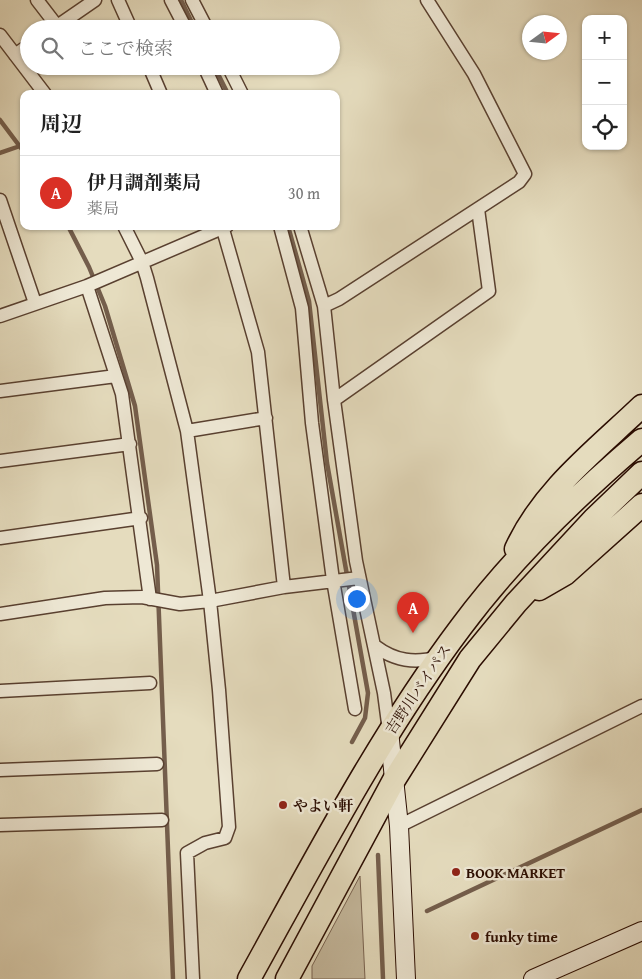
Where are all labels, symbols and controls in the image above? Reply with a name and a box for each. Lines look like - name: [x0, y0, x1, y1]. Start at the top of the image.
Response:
- north arrow: [522, 15, 567, 60]
- map controls: [582, 15, 627, 150]
- button: +: [582, 15, 627, 60]
- search box: [20, 20, 340, 75]
- icon: search: [38, 34, 66, 62]
- text: ここで検索: [78, 34, 173, 62]
- button: −: [582, 60, 627, 105]
- button: locate: [582, 105, 627, 150]
- text: 周辺: [40, 108, 82, 139]
- text: 伊月調剤薬局: [87, 168, 201, 196]
- text: A: [51, 181, 61, 205]
- text: 30 m: [288, 181, 320, 205]
- text: 薬局: [87, 196, 119, 220]
- your location: [344, 586, 370, 612]
- pin: A: [397, 592, 429, 633]
- street label: 吉野川バイパス: [380, 640, 456, 738]
- place label: やよい軒: [293, 795, 354, 816]
- marker: やよい軒: [277, 799, 289, 811]
- place label: BOOK MARKET: [466, 862, 565, 883]
- marker: BOOK MARKET: [450, 866, 462, 878]
- place label: funky time: [485, 926, 558, 947]
- marker: funky time: [469, 930, 481, 942]

